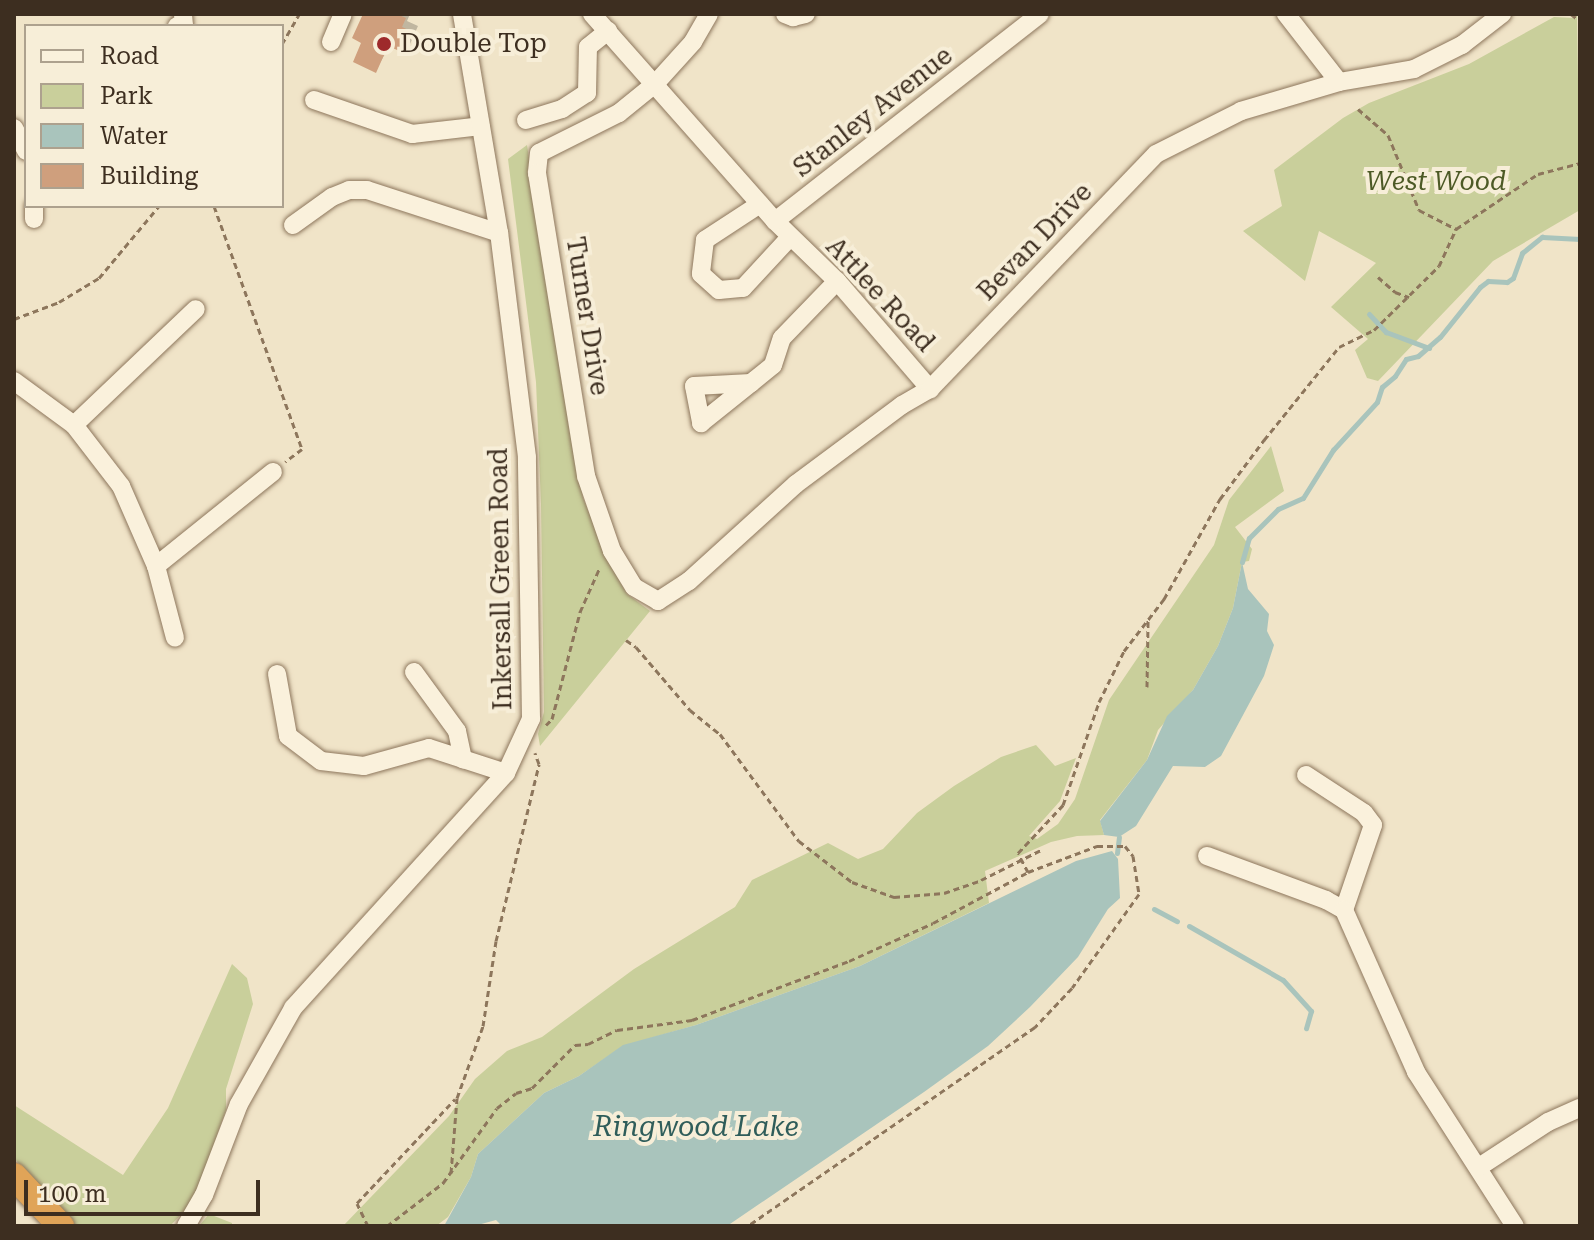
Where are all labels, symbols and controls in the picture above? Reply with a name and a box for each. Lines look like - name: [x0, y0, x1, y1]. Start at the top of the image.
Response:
- legend: [24, 24, 284, 208]
- place label: Double Top: [400, 28, 547, 60]
- marker: Double Top: [375, 35, 393, 53]
- street label: Stanley Avenue: [787, 40, 959, 184]
- text: Road: [100, 42, 159, 70]
- text: Park: [100, 82, 153, 110]
- text: Water: [100, 122, 168, 150]
- text: Building: [100, 162, 198, 190]
- park label: West Wood: [1366, 166, 1506, 198]
- street label: Bevan Drive: [971, 177, 1099, 307]
- street label: Attlee Road: [819, 231, 941, 359]
- street label: Turner Drive: [559, 234, 615, 398]
- street label: Inkersall Green Road: [483, 448, 519, 710]
- water label: Ringwood Lake: [593, 1110, 799, 1144]
- scale bar: [28, 1164, 264, 1214]
- text: 100 m: [38, 1180, 106, 1208]

